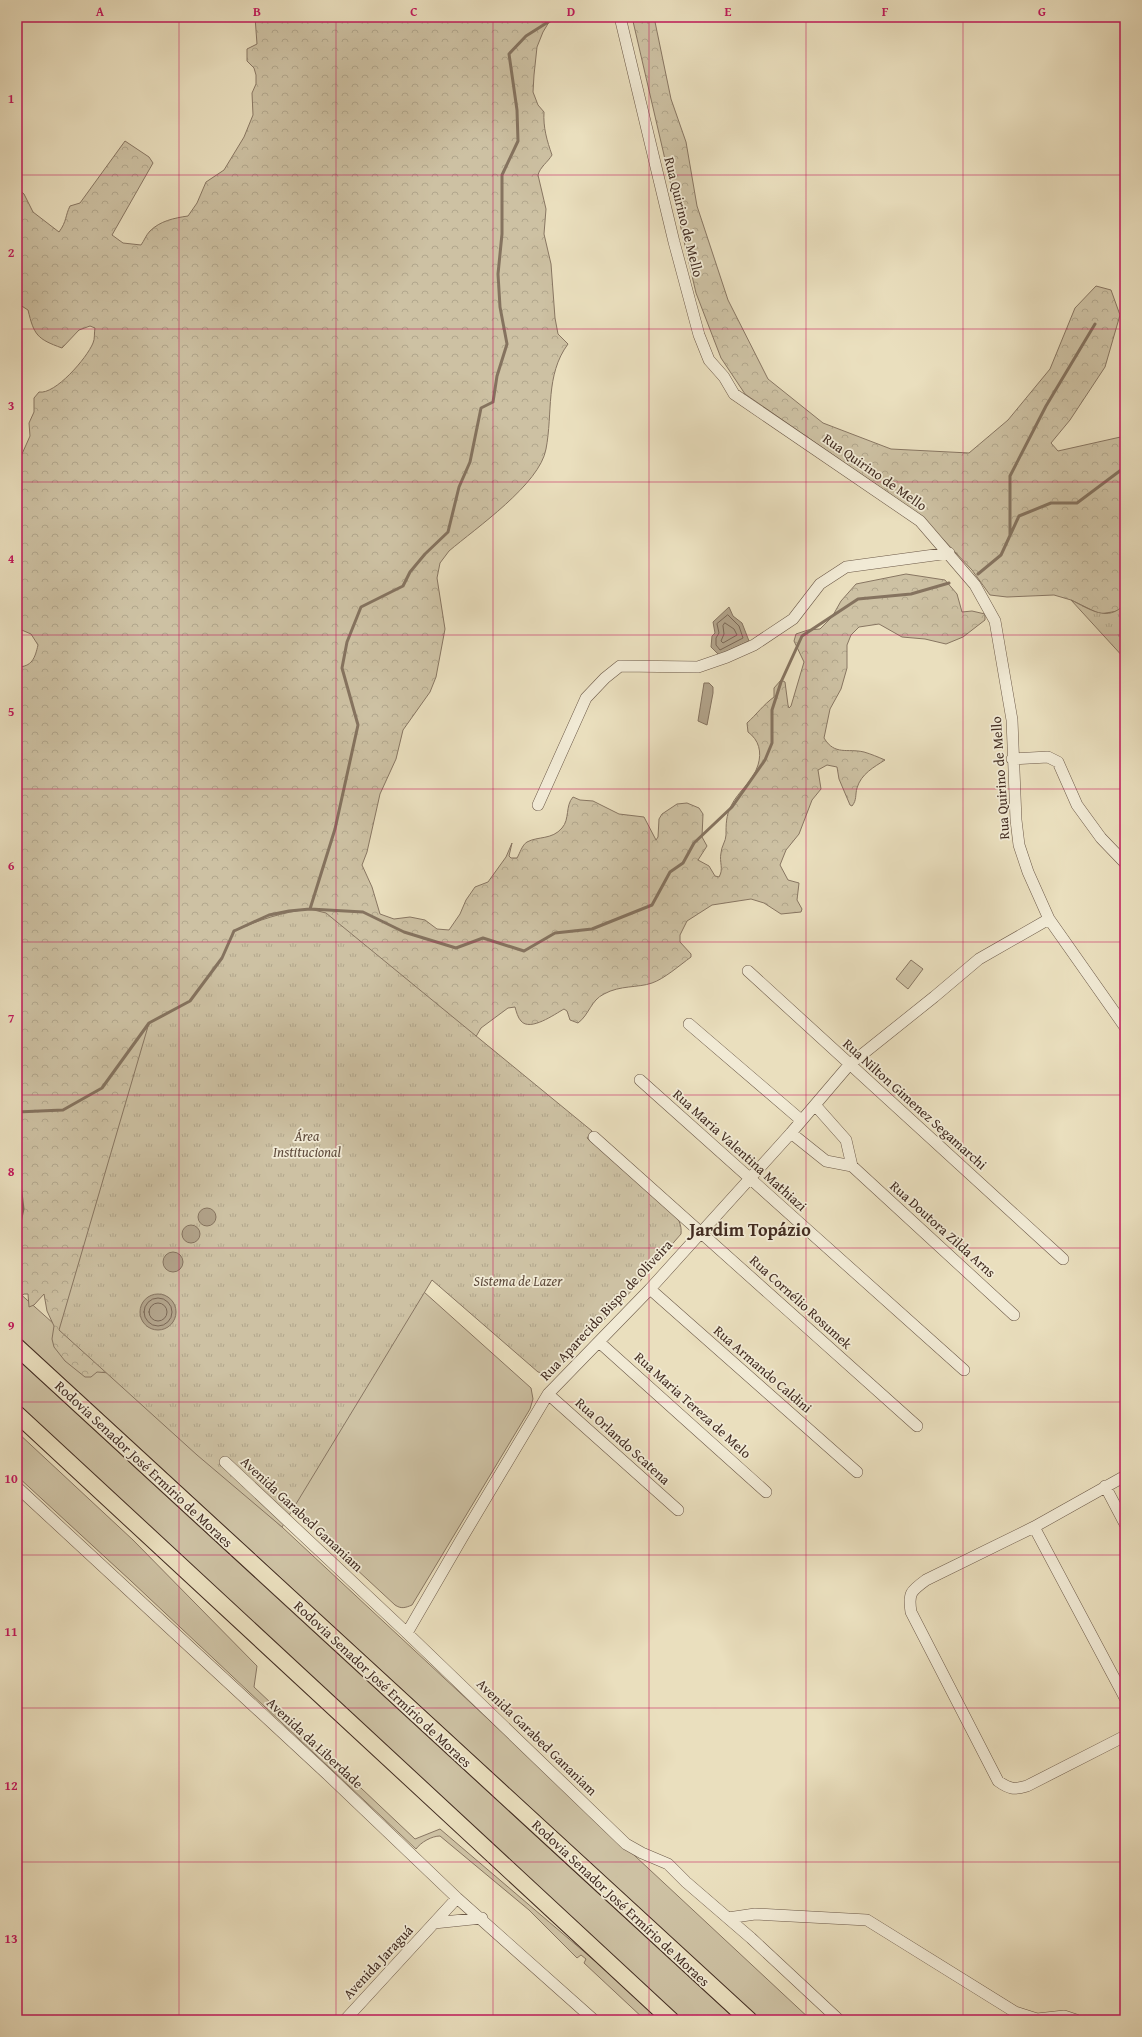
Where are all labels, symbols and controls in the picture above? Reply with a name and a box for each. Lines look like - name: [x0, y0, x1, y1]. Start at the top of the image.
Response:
- text: A: [96, 2, 105, 21]
- text: B: [253, 2, 261, 21]
- text: C: [410, 2, 418, 21]
- text: D: [567, 2, 575, 21]
- text: E: [725, 2, 732, 21]
- text: F: [882, 2, 889, 21]
- text: G: [1038, 2, 1046, 21]
- text: 1: [8, 89, 14, 108]
- street label: Rua Quirino de Mello: [659, 155, 709, 279]
- text: 2: [8, 243, 15, 262]
- text: 3: [8, 396, 14, 415]
- street label: Rua Quirino de Mello: [819, 428, 931, 516]
- text: 4: [8, 549, 15, 568]
- text: 5: [8, 702, 15, 721]
- street label: Rua Quirino de Mello: [986, 716, 1014, 840]
- text: 6: [8, 856, 15, 875]
- text: 7: [8, 1009, 15, 1028]
- street label: Rua Nilton Gimenez Segamarchi: [839, 1034, 991, 1174]
- street label: Rua Maria Valentina Mathiazi: [669, 1084, 811, 1216]
- park label: Área Institucional: [273, 1126, 342, 1162]
- text: 8: [8, 1162, 15, 1181]
- street label: Rua Doutora Zilda Arns: [886, 1176, 1000, 1282]
- district label: Jardim Topázio: [686, 1216, 811, 1243]
- street label: Rua Aparecido Bispo de Oliveira: [535, 1235, 677, 1385]
- street label: Rua Cornélio Rosumek: [745, 1250, 857, 1354]
- park label: Sistema de Lazer: [474, 1271, 563, 1291]
- text: 9: [8, 1316, 15, 1335]
- street label: Rua Armando Caldini: [709, 1321, 817, 1417]
- street label: Rua Maria Tereza de Melo: [630, 1347, 756, 1463]
- street label: Rodovia Senador José Ermírio de Moraes: [51, 1376, 237, 1552]
- street label: Rua Orlando Scatena: [571, 1393, 675, 1489]
- street label: Avenida Garabed Gananiam: [236, 1452, 368, 1576]
- text: 10: [4, 1469, 18, 1488]
- street label: Rodovia Senador José Ermírio de Moraes: [290, 1596, 476, 1772]
- text: 11: [4, 1622, 18, 1641]
- street label: Avenida Garabed Gananiam: [472, 1674, 602, 1800]
- street label: Avenida da Liberdade: [262, 1693, 368, 1793]
- text: 12: [4, 1776, 18, 1795]
- street label: Rodovia Senador José Ermírio de Moraes: [528, 1815, 714, 1991]
- street label: Avenida Jaraguá: [338, 1920, 418, 2003]
- text: 13: [4, 1929, 18, 1948]

